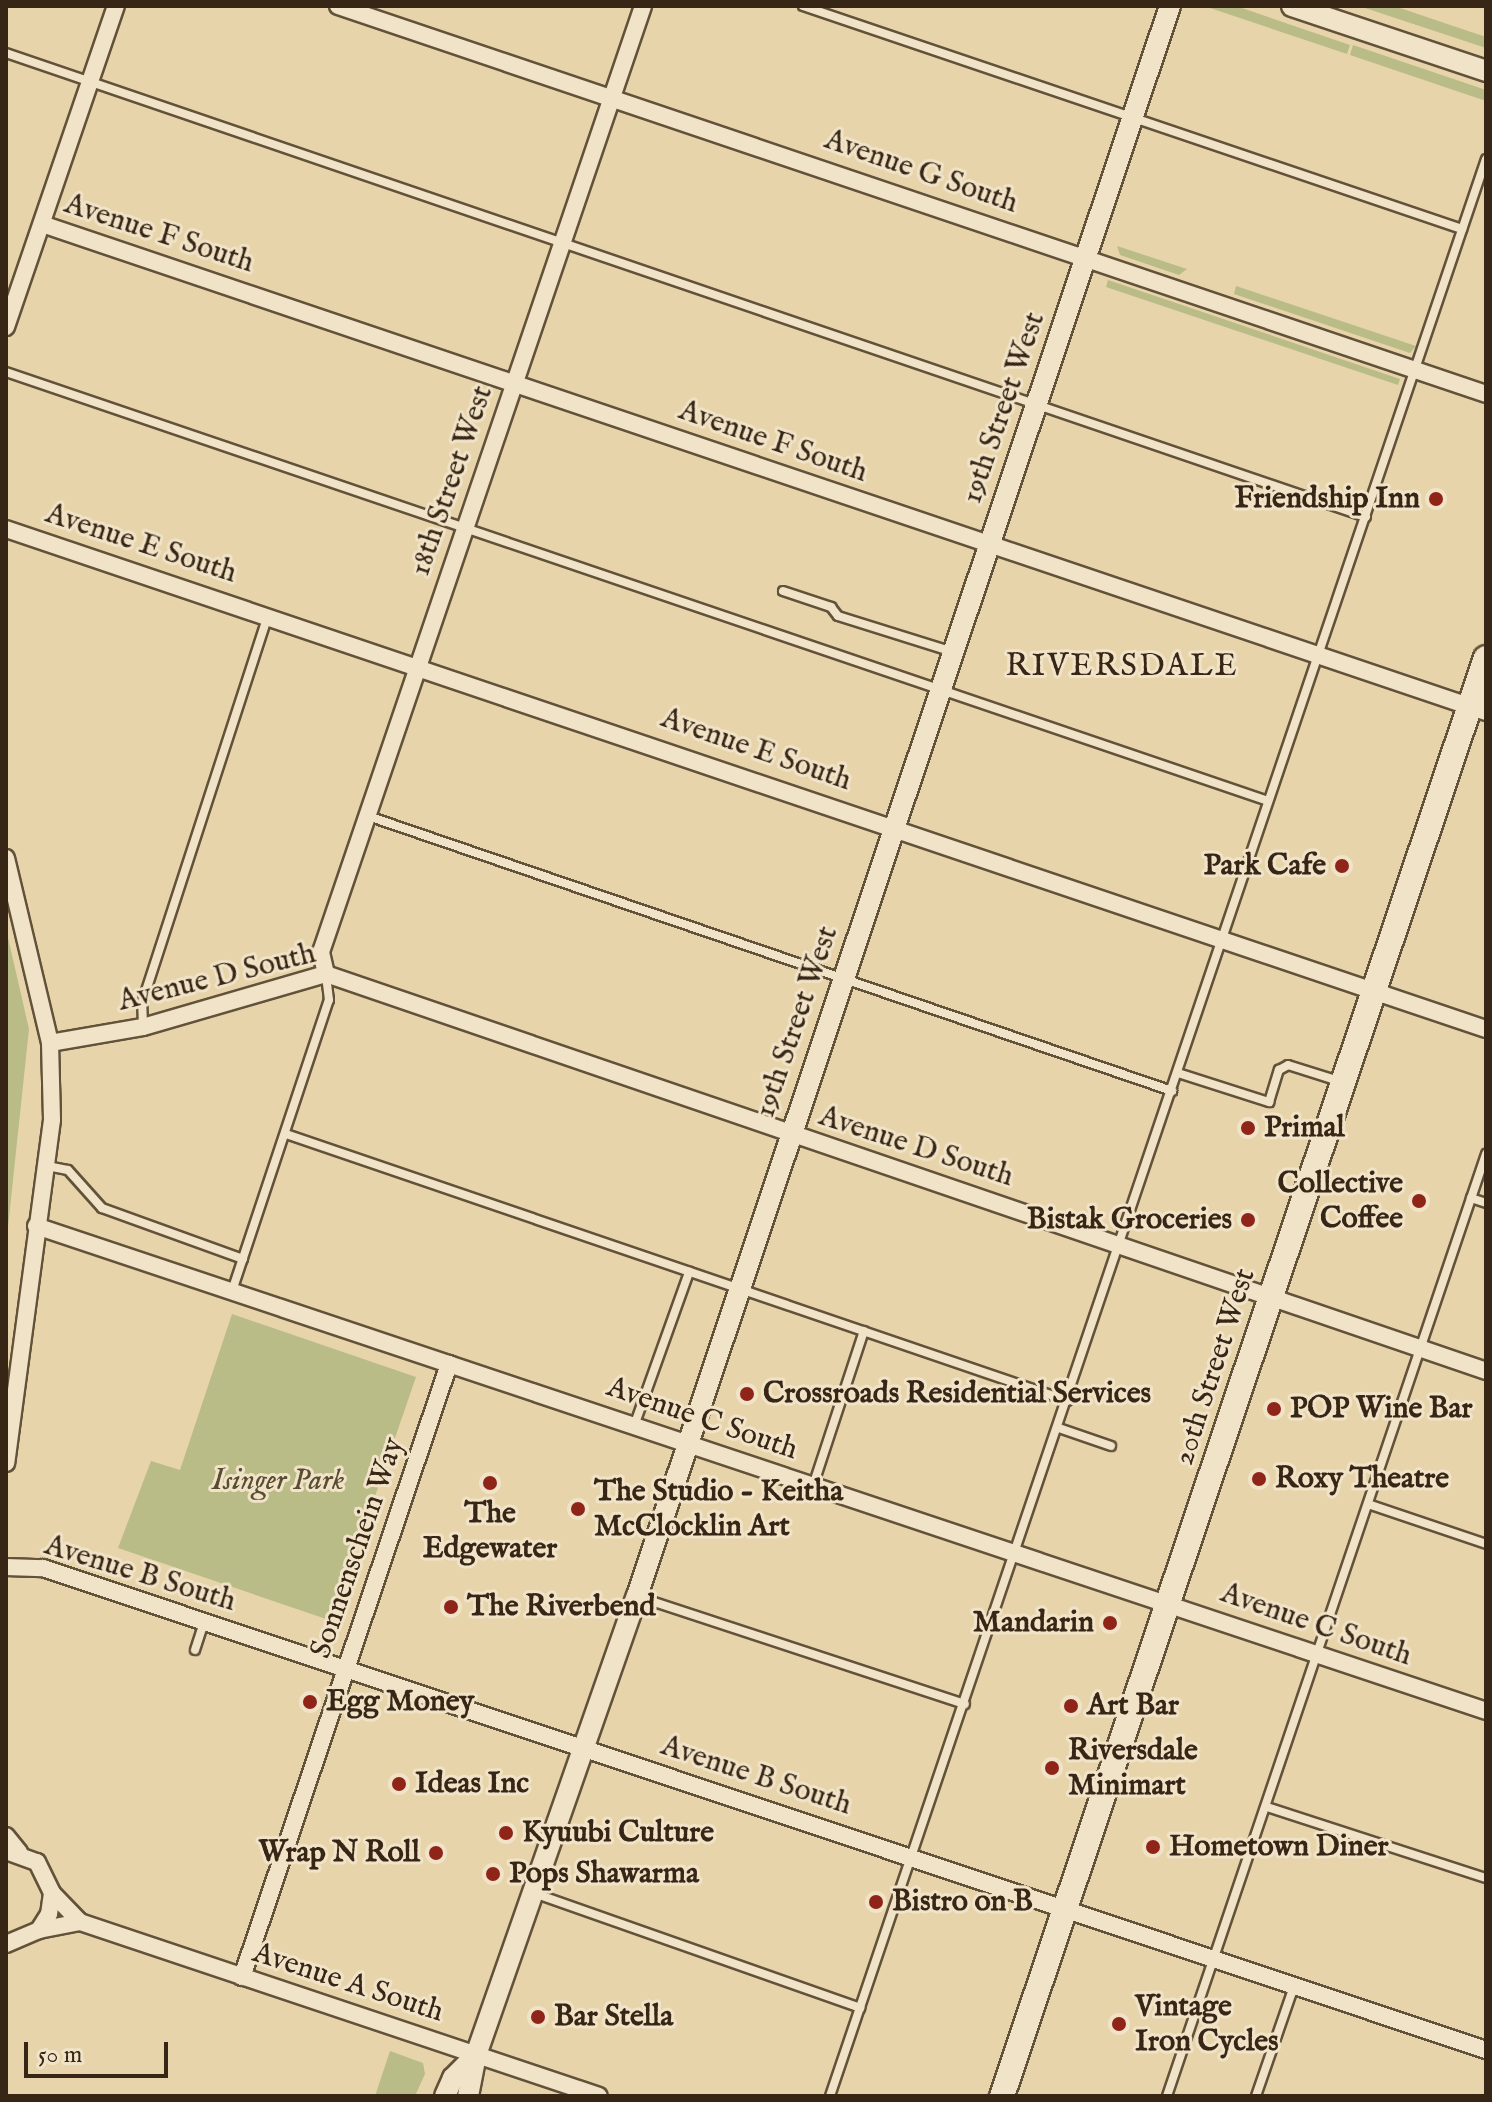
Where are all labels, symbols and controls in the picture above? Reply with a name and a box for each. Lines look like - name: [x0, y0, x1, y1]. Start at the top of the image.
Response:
- street label: Avenue G South: [820, 122, 1022, 222]
- street label: Avenue F South: [60, 186, 258, 282]
- street label: 19th Street West: [954, 308, 1054, 508]
- street label: 18th Street West: [403, 381, 501, 581]
- street label: Avenue F South: [674, 393, 872, 491]
- place label: Friendship Inn: [1235, 481, 1420, 517]
- marker: Friendship Inn: [1427, 490, 1445, 508]
- street label: Avenue E South: [41, 496, 241, 592]
- district label: RIVERSDALE: [1005, 648, 1239, 686]
- street label: Avenue E South: [656, 701, 856, 799]
- place label: Park Cafe: [1203, 848, 1326, 884]
- marker: Park Cafe: [1333, 857, 1351, 875]
- street label: 19th Street West: [747, 922, 847, 1122]
- street label: Avenue D South: [115, 936, 319, 1020]
- street label: Avenue D South: [814, 1099, 1018, 1195]
- place label: Primal: [1264, 1110, 1345, 1146]
- marker: Primal: [1239, 1119, 1257, 1137]
- place label: Collective Coffee: [1277, 1166, 1403, 1236]
- marker: Collective Coffee: [1410, 1192, 1428, 1210]
- place label: Bistak Groceries: [1027, 1202, 1232, 1238]
- marker: Bistak Groceries: [1239, 1211, 1257, 1229]
- street label: 20th Street West: [1166, 1264, 1264, 1470]
- street label: Avenue C South: [602, 1370, 802, 1468]
- place label: Crossroads Residential Services: [763, 1376, 1151, 1412]
- marker: Crossroads Residential Services: [738, 1385, 756, 1403]
- place label: POP Wine Bar: [1290, 1391, 1473, 1427]
- marker: POP Wine Bar: [1265, 1400, 1283, 1418]
- street label: Sonnenschein Way: [303, 1433, 413, 1663]
- place label: Roxy Theatre: [1275, 1461, 1449, 1497]
- park label: Isinger Park: [212, 1463, 344, 1499]
- marker: Roxy Theatre: [1250, 1470, 1268, 1488]
- marker: The Edgewater: [481, 1474, 499, 1492]
- place label: The Studio - Keitha McClocklin Art: [594, 1474, 843, 1544]
- place label: The Edgewater: [423, 1496, 557, 1566]
- marker: The Studio - Keitha McClocklin Art: [569, 1500, 587, 1518]
- street label: Avenue B South: [40, 1528, 240, 1620]
- street label: Avenue C South: [1216, 1576, 1416, 1674]
- place label: The Riverbend: [467, 1589, 655, 1625]
- marker: The Riverbend: [442, 1598, 460, 1616]
- place label: Mandarin: [973, 1605, 1094, 1641]
- marker: Mandarin: [1101, 1614, 1119, 1632]
- place label: Egg Money: [326, 1684, 474, 1720]
- place label: Art Bar: [1087, 1688, 1179, 1724]
- marker: Egg Money: [301, 1693, 319, 1711]
- marker: Art Bar: [1062, 1697, 1080, 1715]
- street label: Avenue B South: [656, 1728, 856, 1824]
- place label: Riversdale Minimart: [1068, 1733, 1198, 1804]
- marker: Riversdale Minimart: [1043, 1759, 1061, 1777]
- place label: Ideas Inc: [415, 1766, 529, 1802]
- marker: Ideas Inc: [390, 1775, 408, 1793]
- place label: Kyuubi Culture: [522, 1815, 714, 1851]
- marker: Kyuubi Culture: [497, 1824, 515, 1842]
- place label: Hometown Diner: [1169, 1829, 1388, 1865]
- place label: Wrap N Roll: [259, 1835, 420, 1871]
- marker: Hometown Diner: [1144, 1838, 1162, 1856]
- marker: Wrap N Roll: [427, 1844, 445, 1862]
- place label: Pops Shawarma: [509, 1856, 699, 1892]
- marker: Pops Shawarma: [484, 1865, 502, 1883]
- place label: Bistro on B: [892, 1884, 1033, 1920]
- marker: Bistro on B: [867, 1893, 885, 1911]
- street label: Avenue A South: [248, 1935, 448, 2031]
- place label: Vintage Iron Cycles: [1135, 1989, 1279, 2060]
- place label: Bar Stella: [554, 1999, 673, 2035]
- marker: Bar Stella: [529, 2008, 547, 2026]
- marker: Vintage Iron Cycles: [1110, 2015, 1128, 2033]
- scale bar: [28, 2026, 172, 2076]
- text: 50 m: [38, 2040, 82, 2071]

